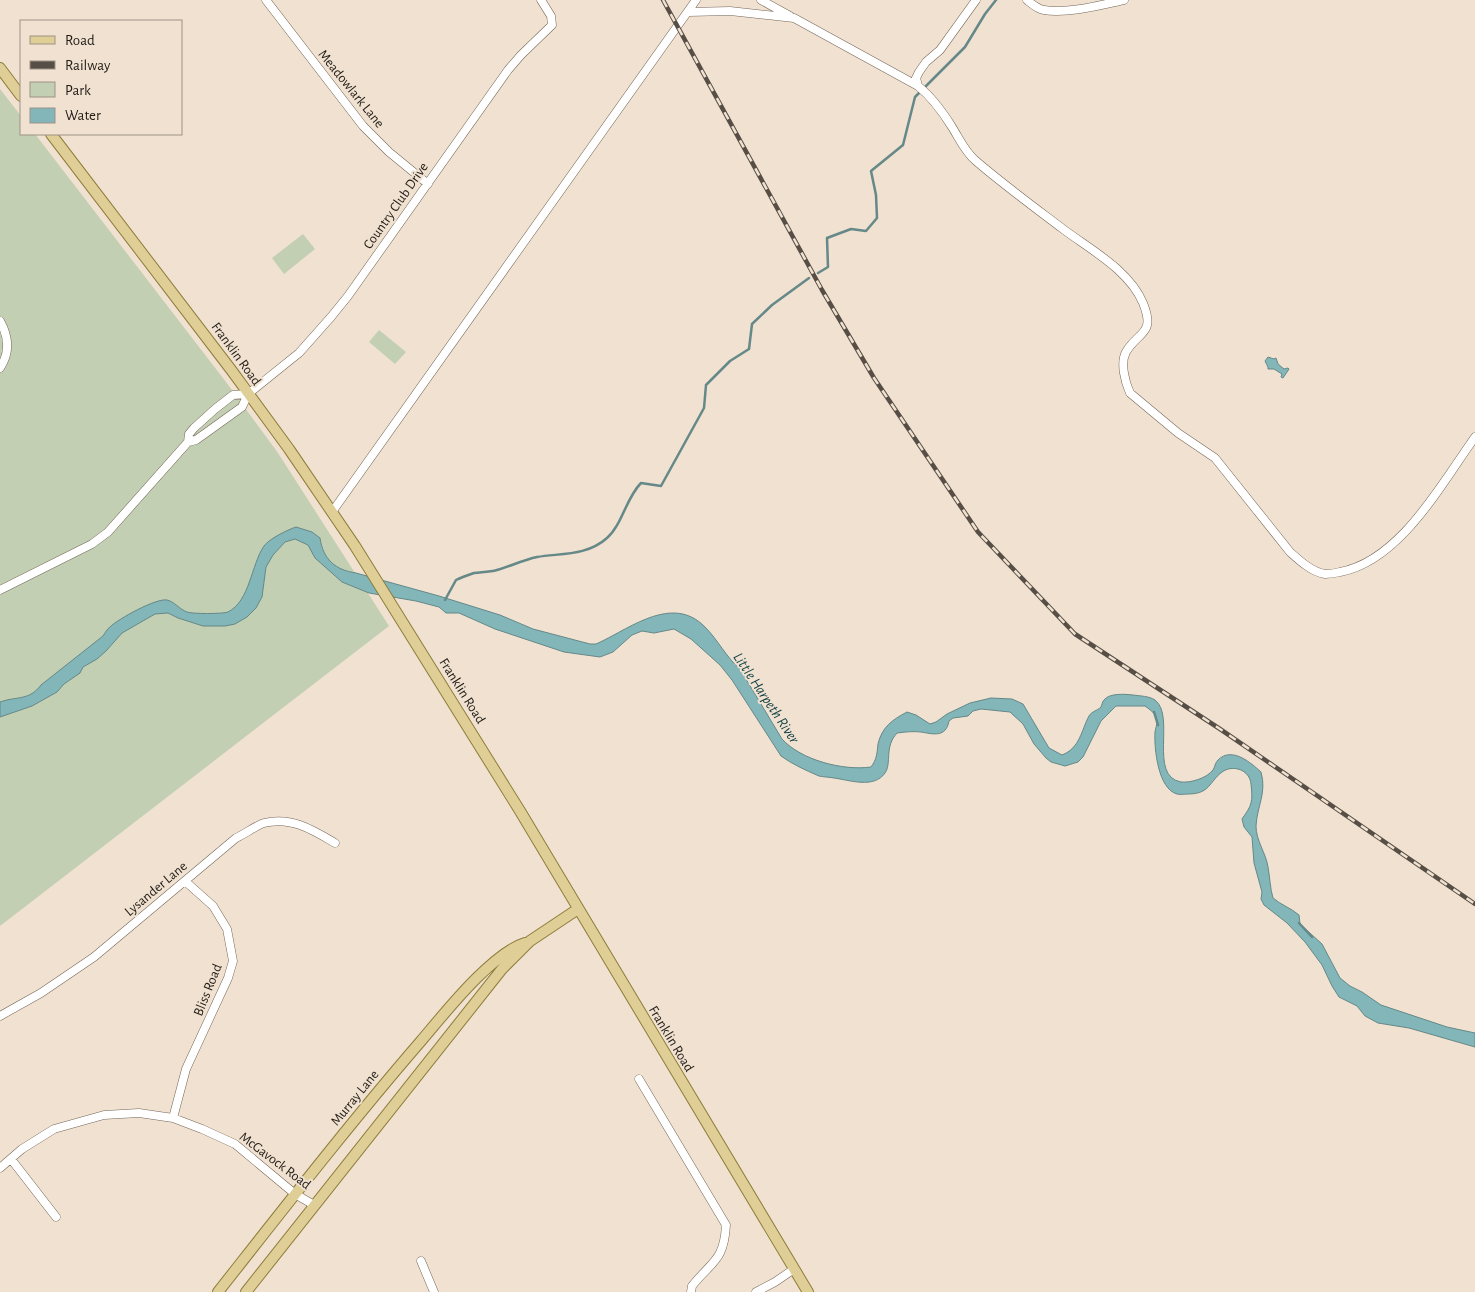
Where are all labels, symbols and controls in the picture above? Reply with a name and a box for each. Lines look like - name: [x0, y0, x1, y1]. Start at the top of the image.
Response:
- legend: [20, 20, 182, 135]
- text: Road: [65, 33, 95, 48]
- street label: Meadowlark Lane: [315, 47, 387, 131]
- text: Railway: [65, 58, 111, 73]
- text: Park: [65, 83, 91, 98]
- text: Water: [65, 108, 101, 123]
- street label: Country Club Drive: [361, 160, 431, 252]
- street label: Franklin Road: [209, 320, 263, 388]
- water label: Little Harpeth River: [730, 650, 802, 747]
- street label: Franklin Road: [436, 656, 488, 726]
- street label: Lysander Lane: [122, 859, 190, 919]
- street label: Bliss Road: [191, 962, 225, 1018]
- street label: Franklin Road: [646, 1004, 696, 1074]
- street label: Murray Lane: [328, 1068, 382, 1128]
- street label: McGavock Road: [237, 1130, 313, 1192]

